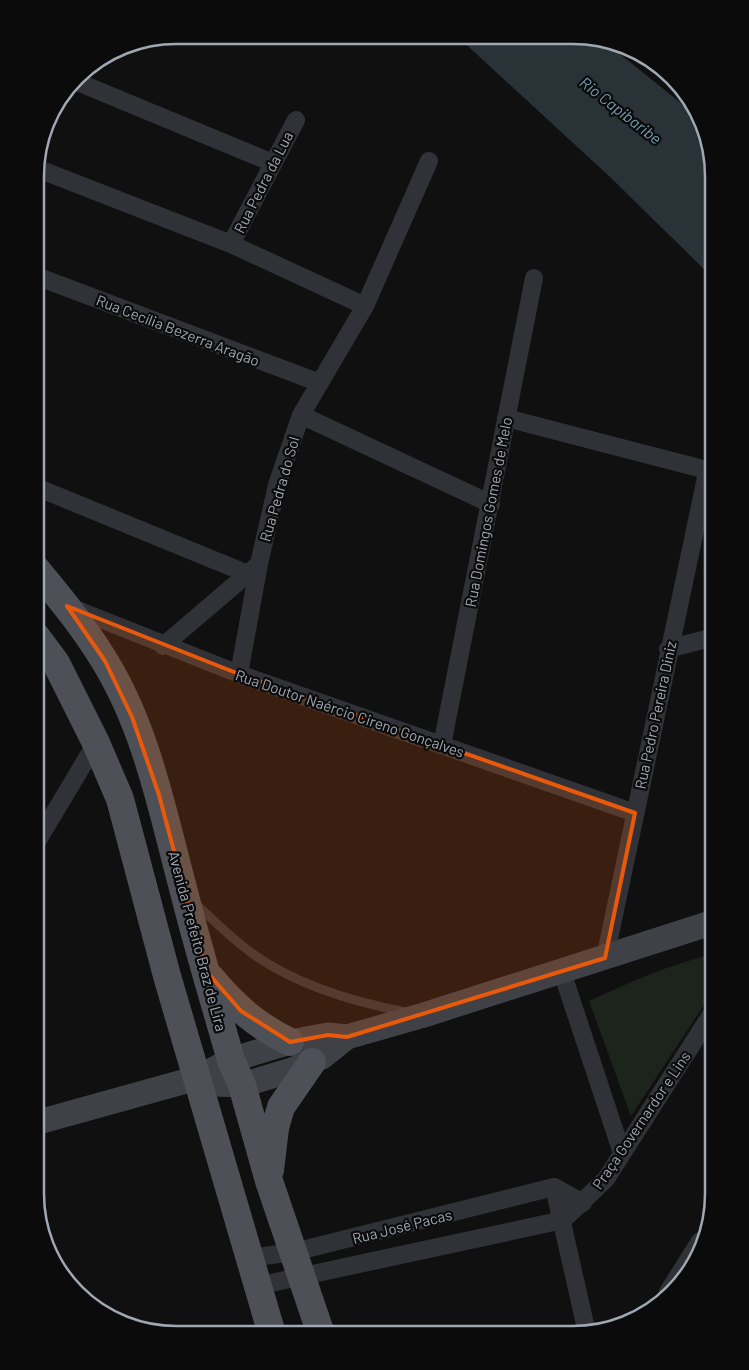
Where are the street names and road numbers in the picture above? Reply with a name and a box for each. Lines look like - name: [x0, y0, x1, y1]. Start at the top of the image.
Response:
- street label: Rua Pedra da Lua: [230, 128, 296, 236]
- street label: Rua Cecília Bezerra Aragão: [94, 291, 262, 369]
- street label: Rua Domingos Gomes de Melo: [461, 415, 515, 609]
- street label: Rua Pedra do Sol: [255, 434, 303, 544]
- street label: Rua Pedro Pereira Diniz: [631, 639, 680, 791]
- street label: Rua Doutor Naércio Cireno Gonçalves: [233, 665, 467, 761]
- street label: Avenida Prefeito Braz de Lira: [165, 849, 231, 1033]
- street label: Praça Governardor e Lins: [588, 1048, 694, 1192]
- street label: Rua José Pacas: [350, 1205, 454, 1247]

